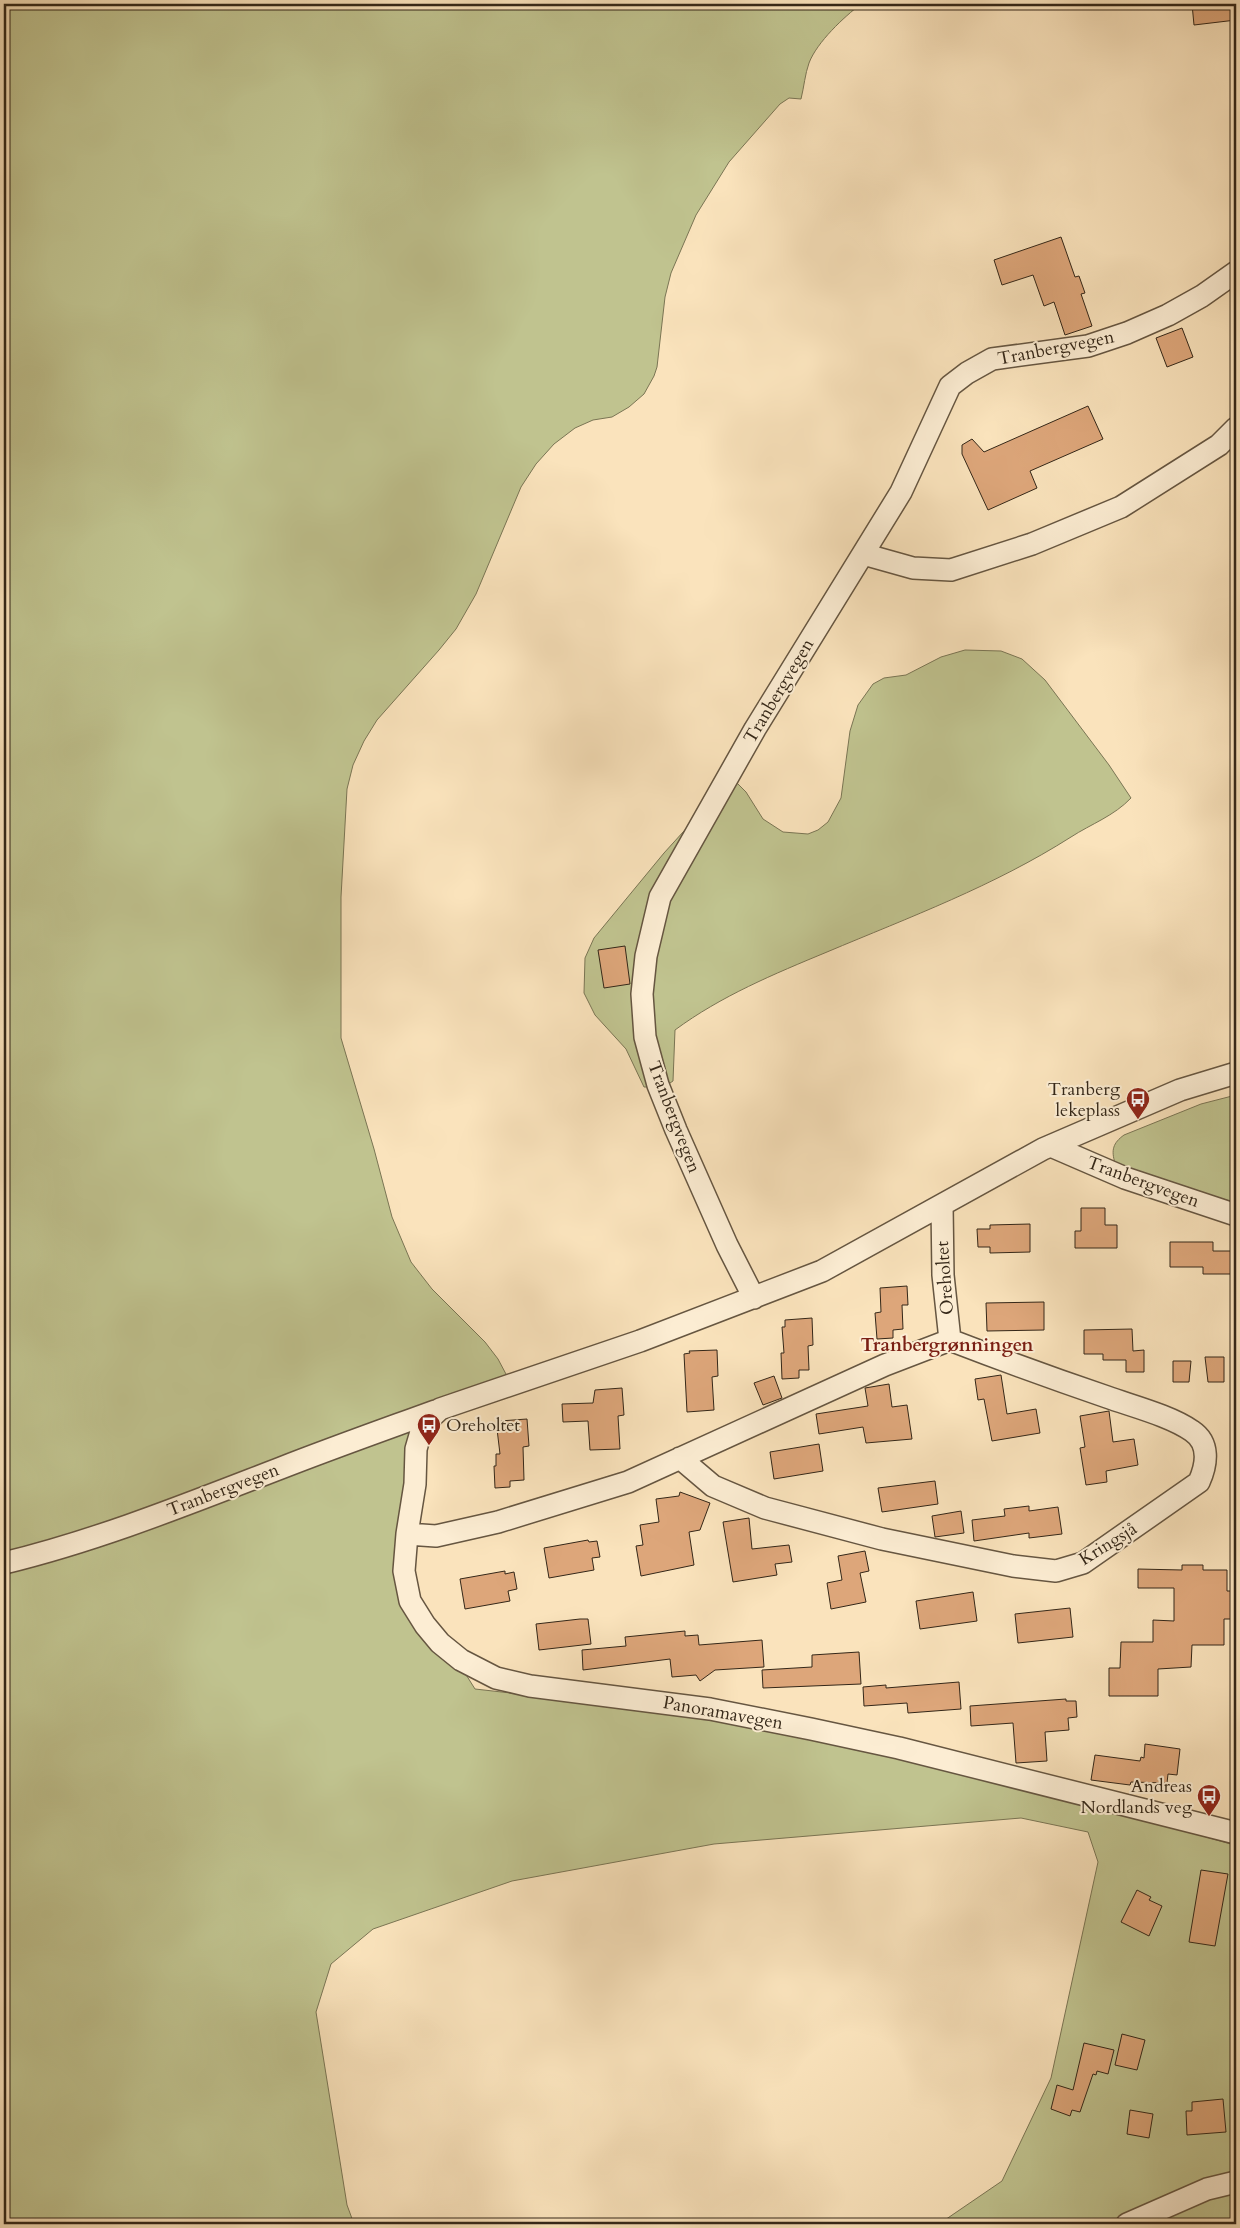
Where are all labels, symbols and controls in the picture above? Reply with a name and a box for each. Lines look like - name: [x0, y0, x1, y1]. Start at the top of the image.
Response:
- street label: Tranbergvegen: [996, 324, 1117, 372]
- street label: Tranbergvegen: [738, 633, 821, 748]
- street label: Tranbergvegen: [641, 1057, 707, 1177]
- place label: Tranberg lekeplass: [1048, 1077, 1121, 1123]
- bus stop icon: Tranberg lekeplass: [1125, 1086, 1151, 1120]
- street label: Tranbergvegen: [1083, 1150, 1203, 1214]
- street label: Oreholtet: [930, 1240, 960, 1316]
- district label: Tranbergrønningen: [861, 1332, 1034, 1358]
- bus stop icon: Oreholtet: [416, 1412, 442, 1446]
- place label: Oreholtet: [446, 1413, 520, 1438]
- street label: Tranbergvegen: [163, 1457, 283, 1523]
- street label: Kringsjå: [1074, 1516, 1142, 1572]
- street label: Panoramavegen: [661, 1690, 786, 1736]
- place label: Andreas Nordlands veg: [1080, 1774, 1193, 1820]
- bus stop icon: Andreas Nordlands veg: [1196, 1783, 1222, 1817]

